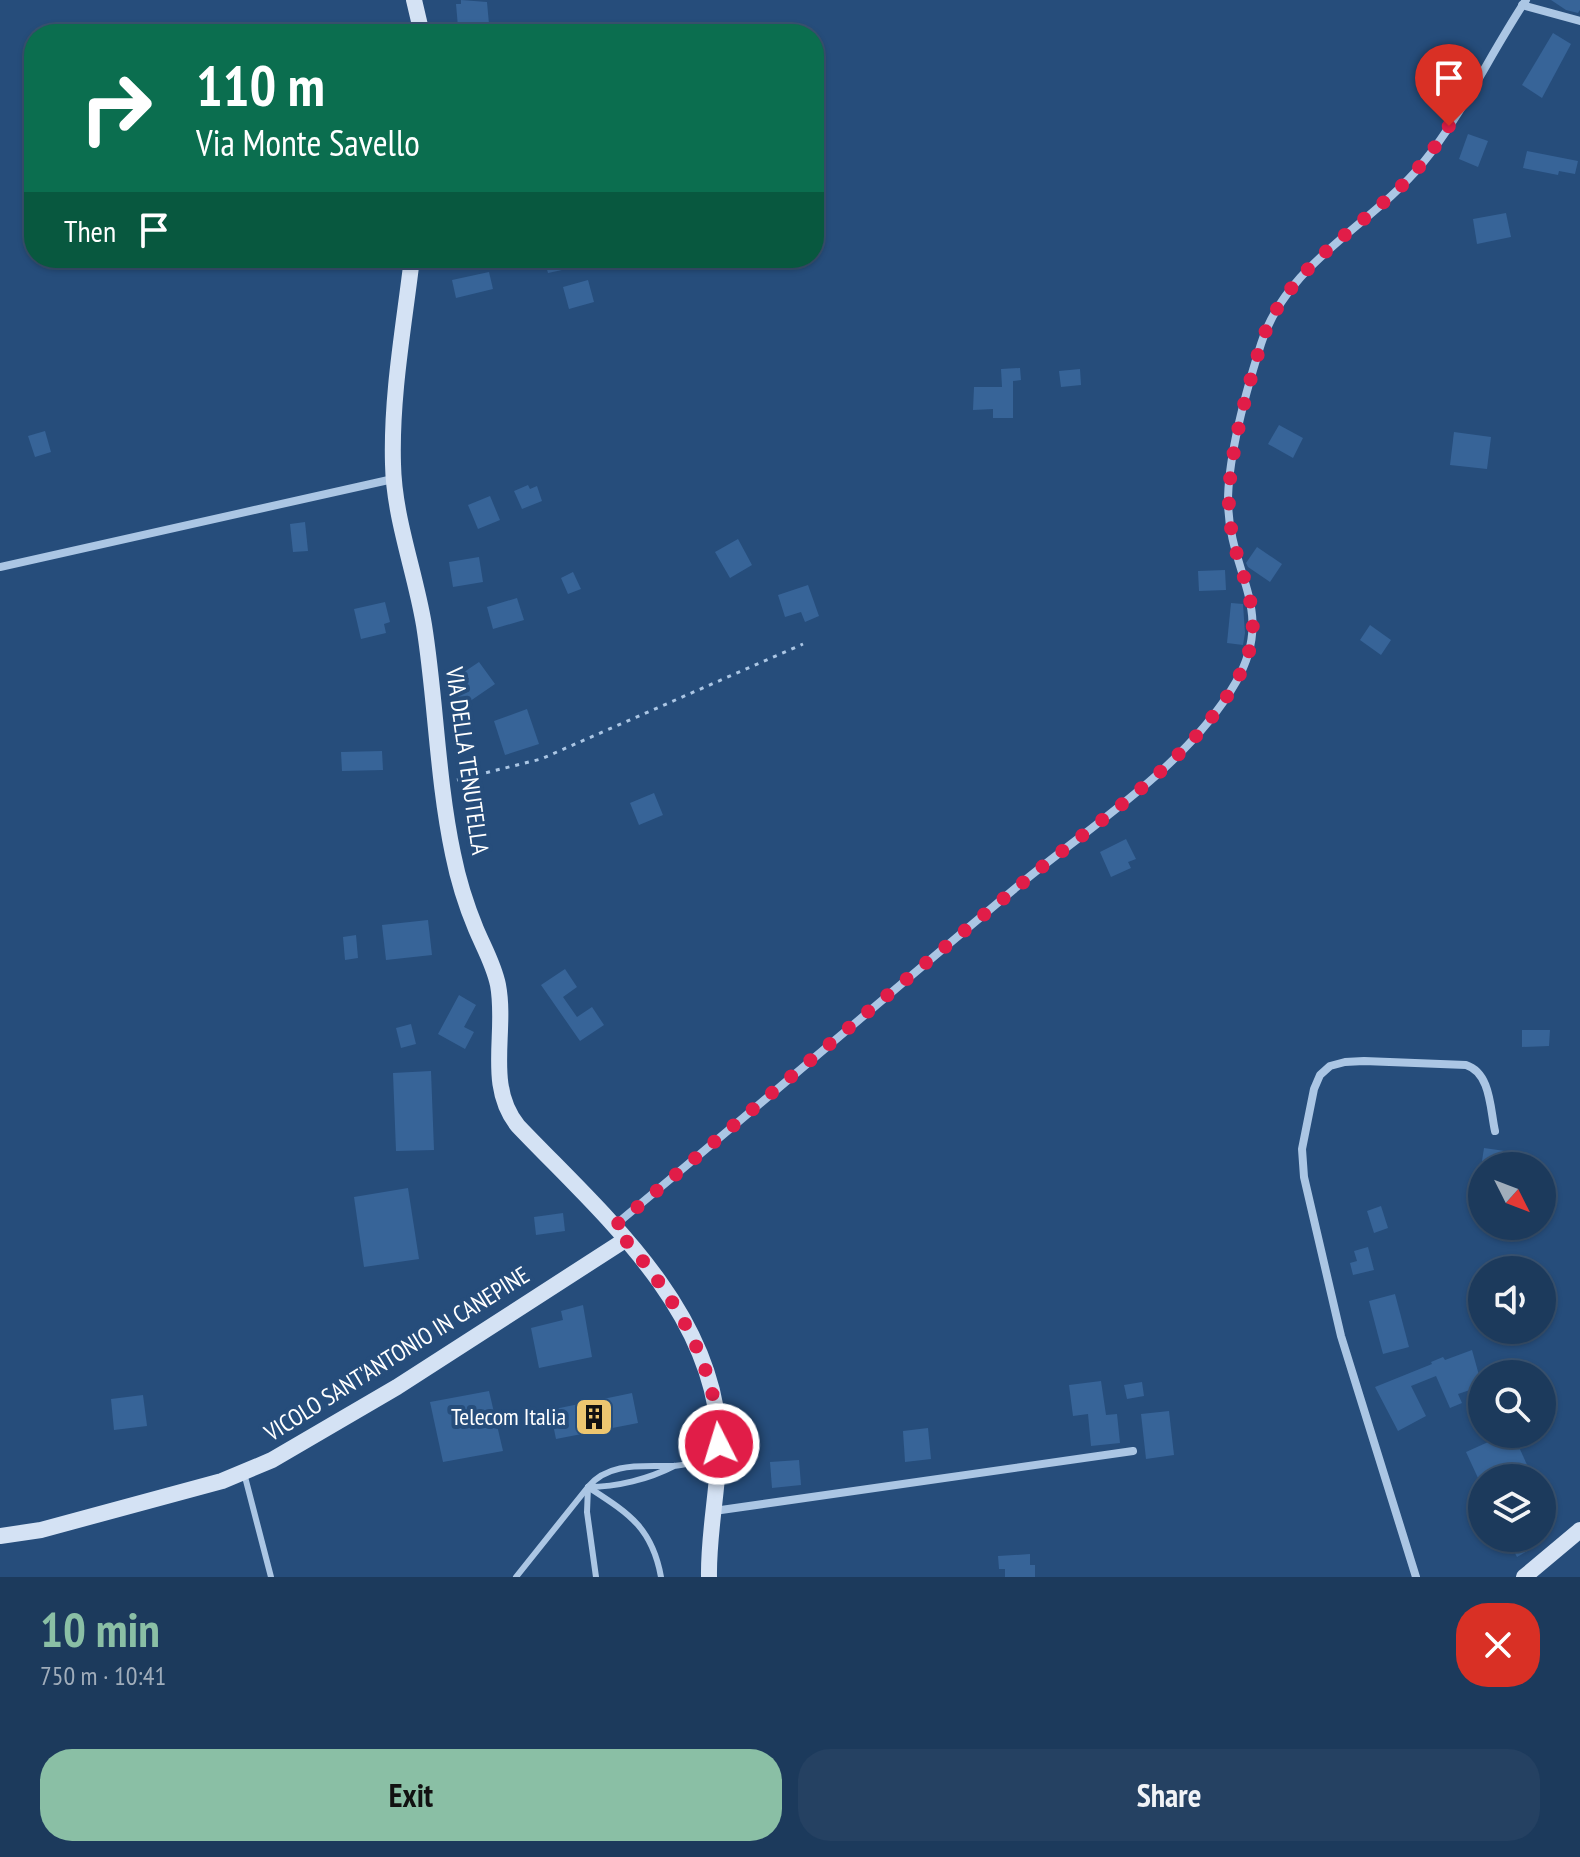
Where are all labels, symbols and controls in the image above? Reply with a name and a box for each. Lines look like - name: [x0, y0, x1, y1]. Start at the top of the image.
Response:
- pin: [1415, 44, 1483, 126]
- text: 110 m: [196, 49, 325, 121]
- icon: right: [64, 56, 168, 160]
- icon: arrive: [1427, 56, 1471, 100]
- text: Via Monte Savello: [196, 119, 420, 166]
- icon: arrive: [132, 208, 176, 252]
- text: Then: [64, 211, 116, 250]
- street label: VIA DELLA TENUTELLA: [439, 664, 496, 857]
- north arrow: [1468, 1152, 1556, 1240]
- map controls: [1468, 1152, 1556, 1552]
- button: sound: [1468, 1256, 1556, 1344]
- street label: VICOLO SANT'ANTONIO IN CANEPINE: [258, 1259, 535, 1449]
- button: search: [1468, 1360, 1556, 1448]
- building icon: Telecom Italia: [573, 1396, 615, 1438]
- place label: Telecom Italia: [451, 1401, 566, 1432]
- position arrow: [677, 1402, 761, 1486]
- button: layers: [1468, 1464, 1556, 1552]
- text: 10 min: [40, 1598, 160, 1660]
- button: close: [1456, 1603, 1540, 1687]
- text: 750 m · 10:41: [40, 1659, 166, 1692]
- button: Exit: [40, 1749, 782, 1841]
- button: Share: [798, 1749, 1540, 1841]

